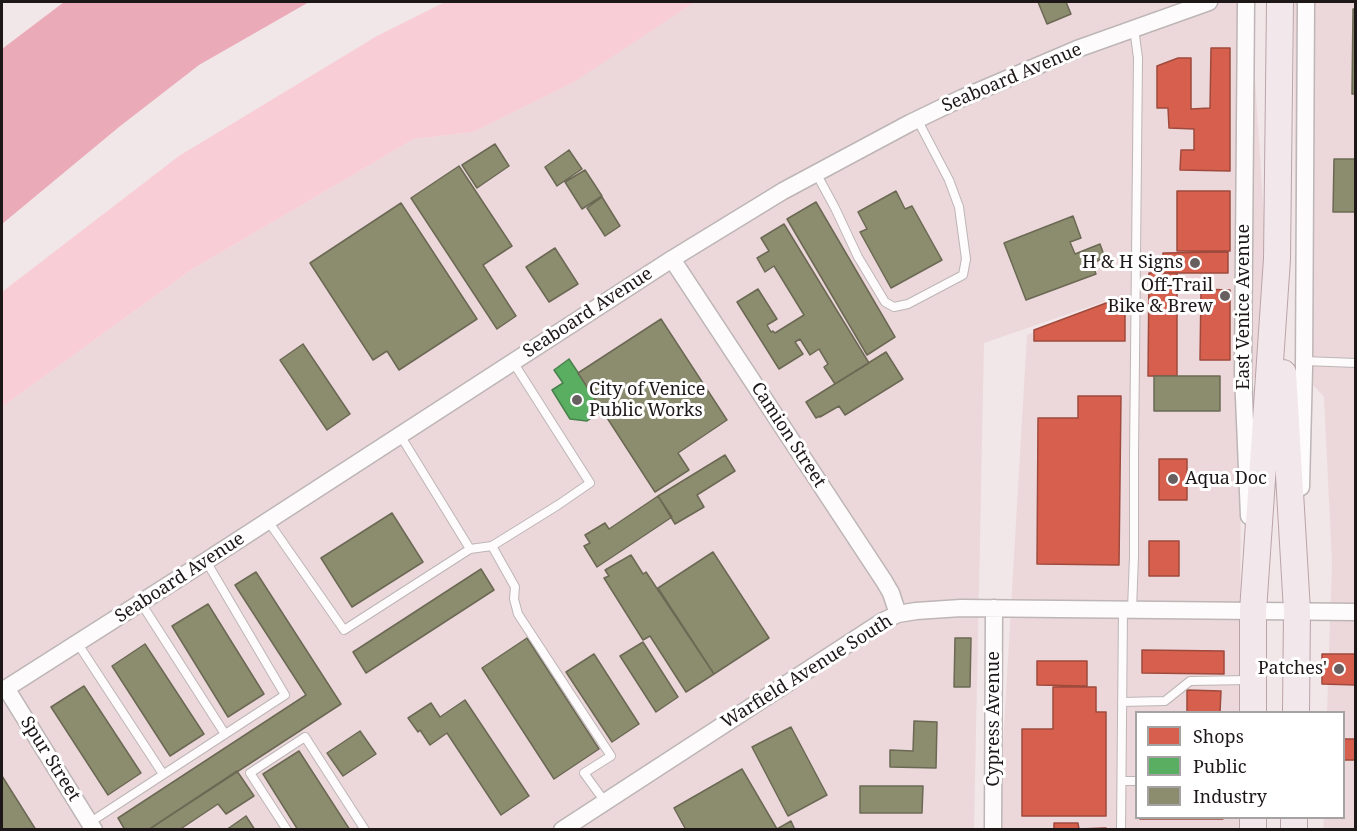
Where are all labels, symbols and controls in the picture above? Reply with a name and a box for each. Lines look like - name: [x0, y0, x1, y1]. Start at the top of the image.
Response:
- street label: Seaboard Avenue: [939, 39, 1085, 117]
- street label: East Venice Avenue: [1233, 224, 1255, 390]
- place label: H & H Signs: [1082, 252, 1183, 274]
- marker: H & H Signs: [1188, 256, 1202, 270]
- street label: Seaboard Avenue: [519, 263, 657, 363]
- place label: Off-Trail Bike & Brew: [1108, 275, 1213, 318]
- marker: Off-Trail Bike & Brew: [1218, 289, 1232, 303]
- street label: Camion Street: [746, 378, 830, 492]
- place label: City of Venice Public Works: [589, 379, 705, 422]
- marker: City of Venice Public Works: [570, 393, 584, 407]
- place label: Aqua Doc: [1185, 468, 1267, 490]
- marker: Aqua Doc: [1166, 472, 1180, 486]
- street label: Seaboard Avenue: [111, 528, 249, 628]
- street label: Warfield Avenue South: [718, 611, 896, 733]
- street label: Cypress Avenue: [983, 651, 1005, 787]
- place label: Patches': [1258, 658, 1327, 680]
- marker: Patches': [1332, 662, 1346, 676]
- legend: [1135, 711, 1345, 819]
- street label: Spur Street: [16, 713, 84, 805]
- text: Shops: [1193, 724, 1244, 748]
- text: Public: [1193, 754, 1247, 778]
- text: Industry: [1193, 784, 1267, 808]

